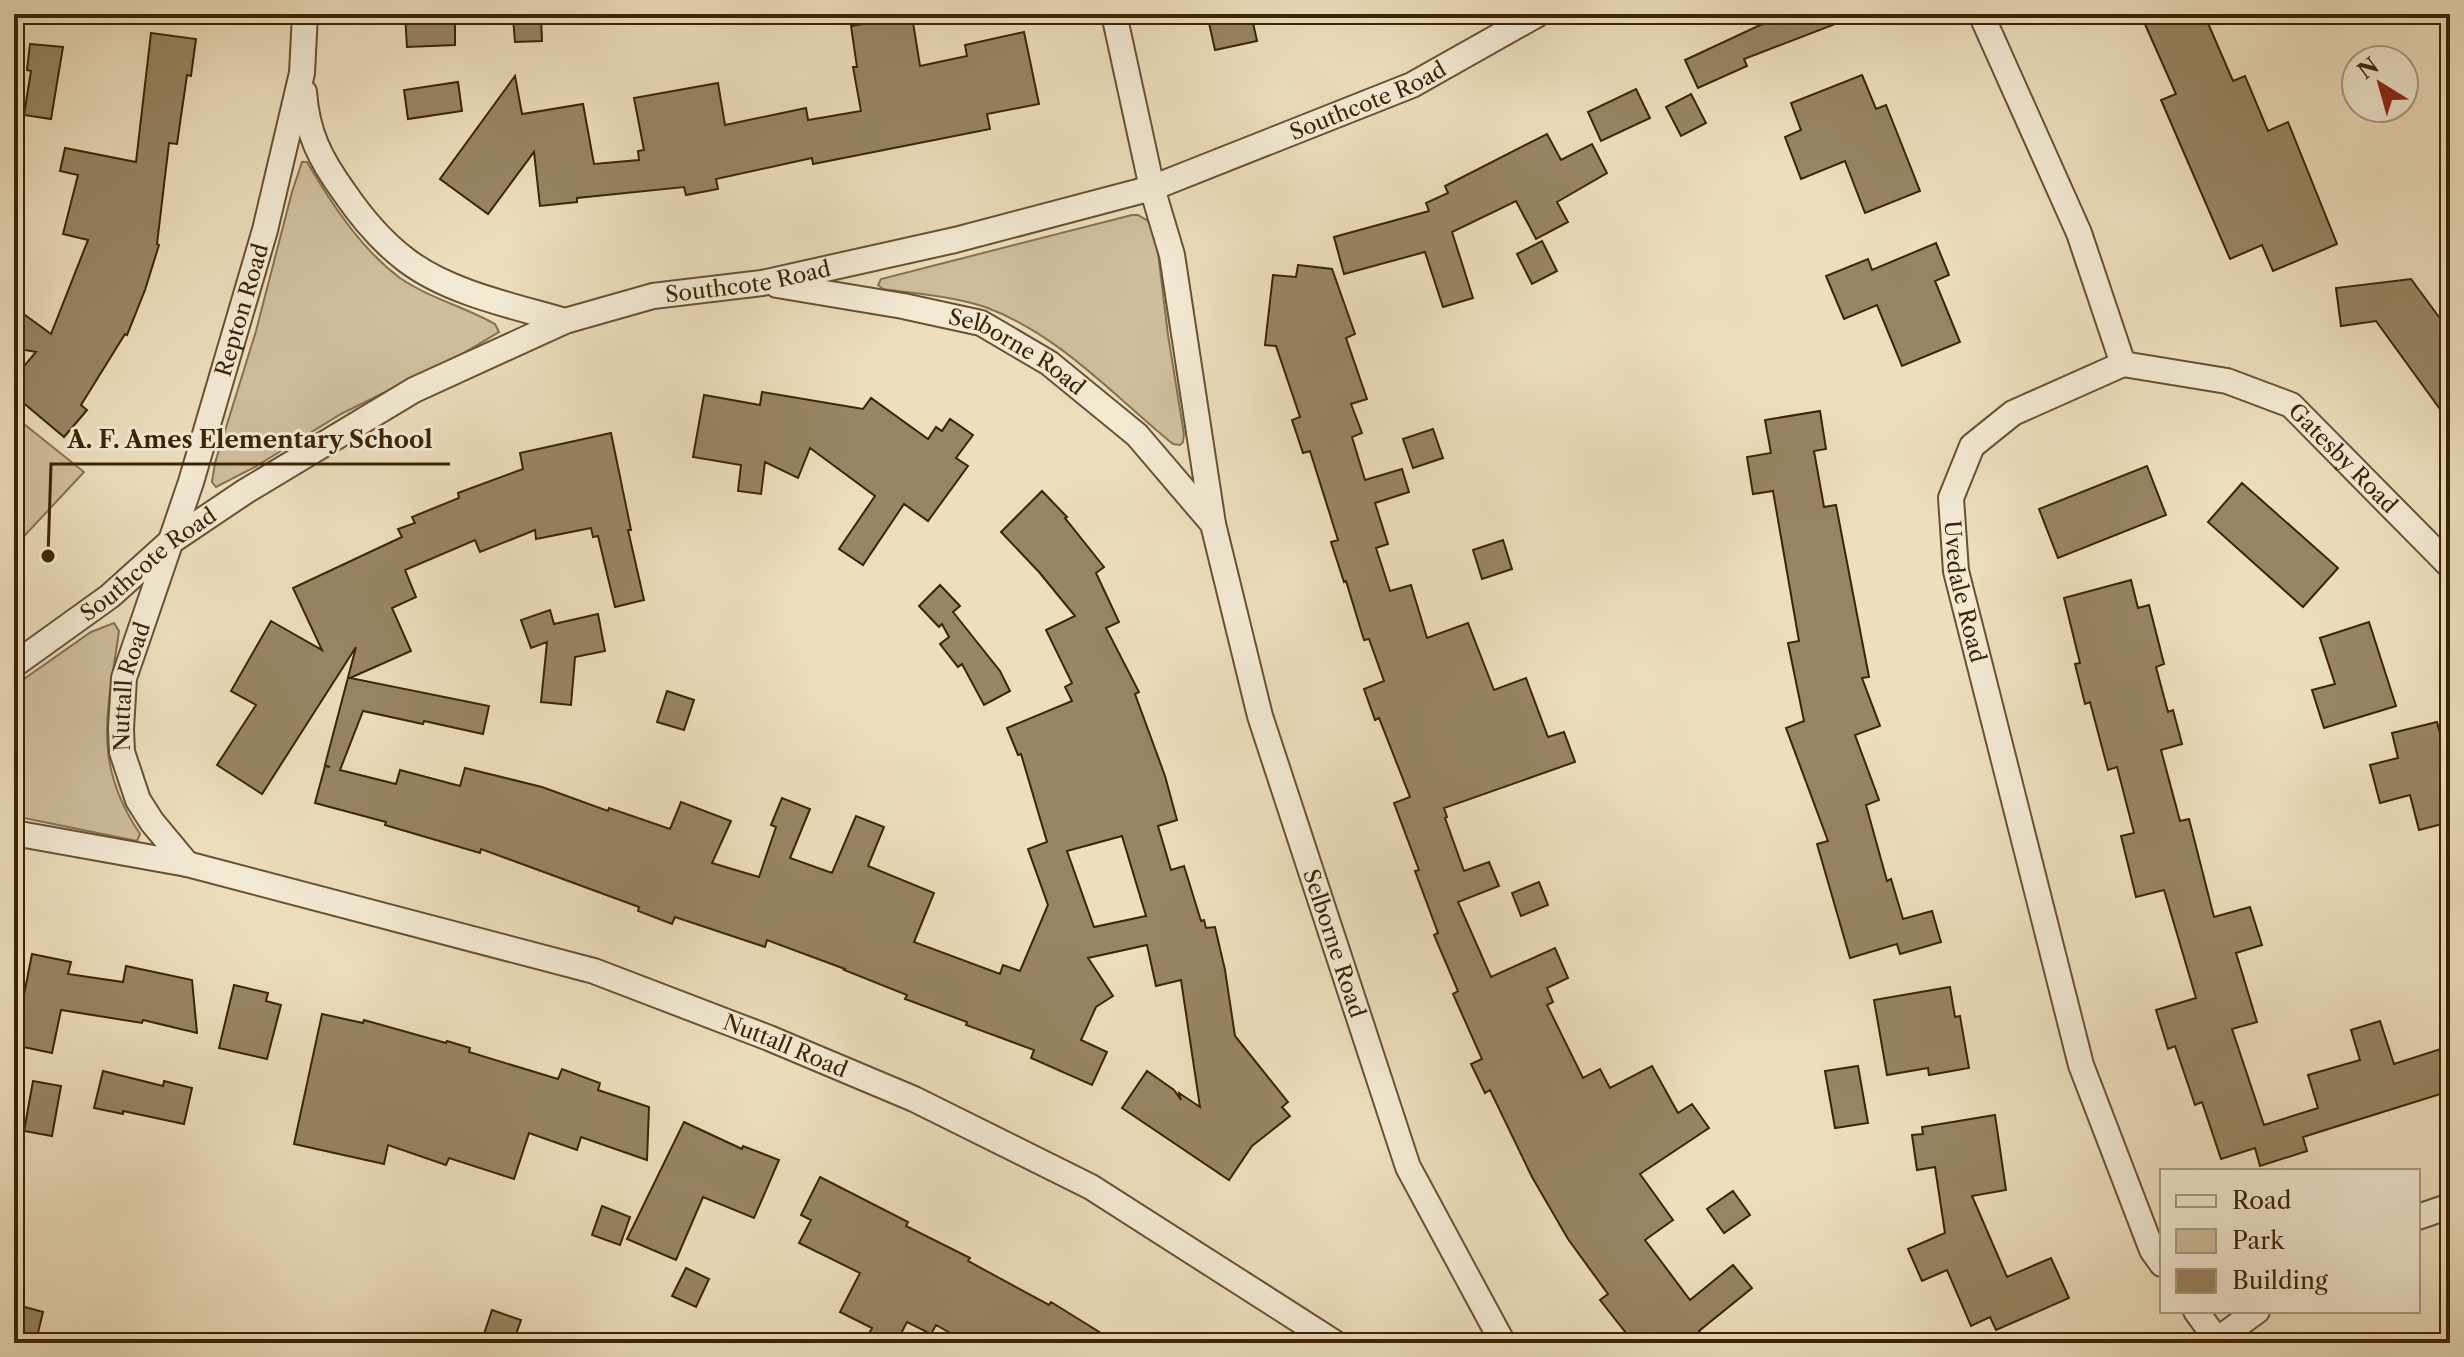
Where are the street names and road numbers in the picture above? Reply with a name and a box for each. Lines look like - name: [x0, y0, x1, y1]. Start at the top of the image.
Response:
- street label: Southcote Road: [1286, 55, 1451, 146]
- street label: Repton Road: [209, 240, 274, 380]
- street label: Southcote Road: [664, 255, 833, 308]
- street label: Selborne Road: [946, 303, 1091, 401]
- street label: Gatesby Road: [2283, 397, 2403, 518]
- street label: Southcote Road: [75, 501, 221, 627]
- street label: Uvedale Road: [1939, 520, 1992, 665]
- street label: Nuttall Road: [107, 618, 156, 752]
- street label: Selborne Road: [1298, 866, 1371, 1021]
- street label: Nuttall Road: [719, 1008, 852, 1083]

